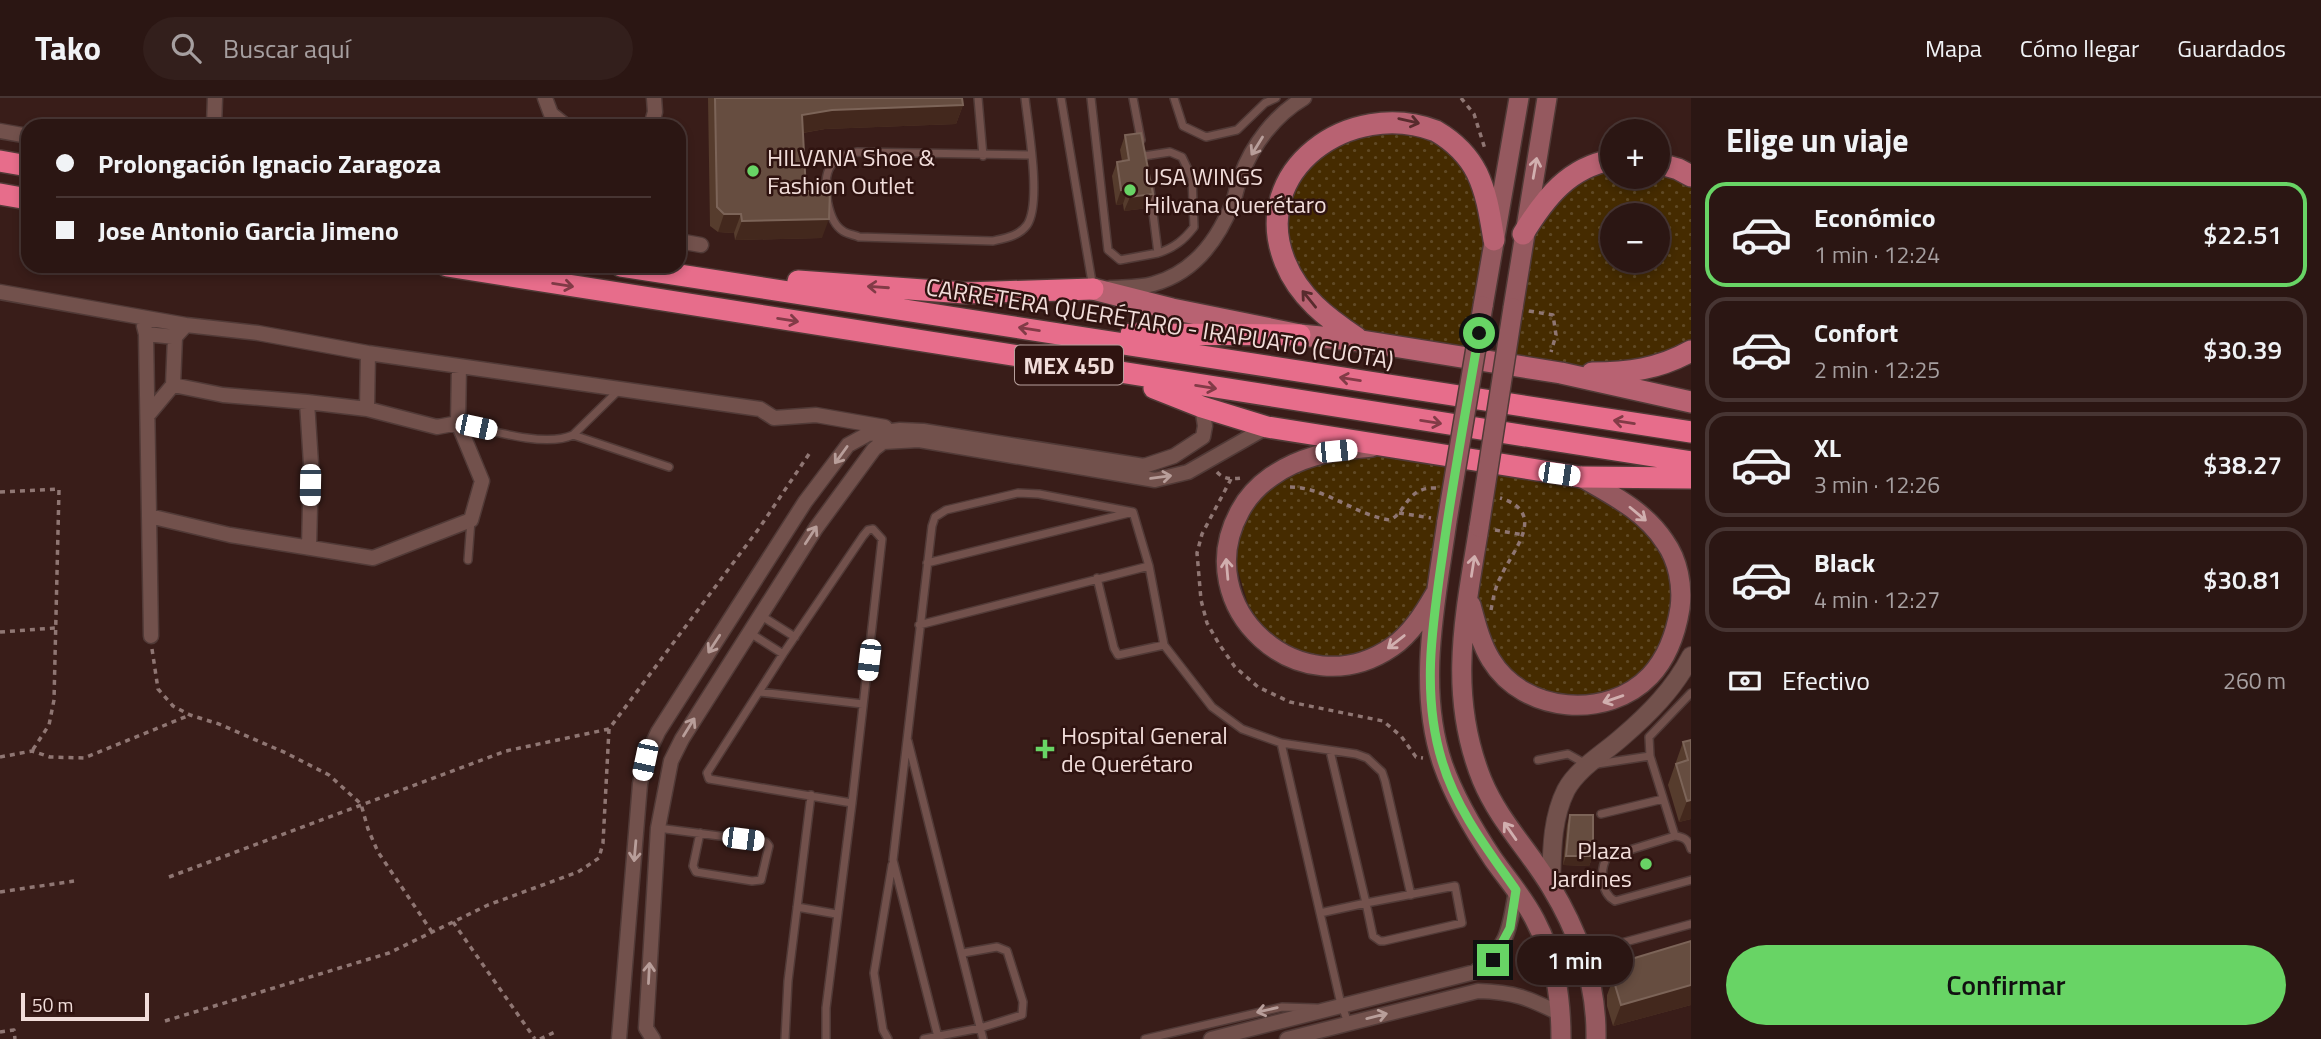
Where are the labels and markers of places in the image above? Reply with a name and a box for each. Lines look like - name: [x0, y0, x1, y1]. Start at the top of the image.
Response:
- place label: HILVANA Shoe & Fashion Outlet: [767, 139, 936, 203]
- place label: USA WINGS Hilvana Querétaro: [1144, 158, 1327, 222]
- marker: HILVANA Shoe & Fashion Outlet: [745, 163, 761, 179]
- marker: USA WINGS Hilvana Querétaro: [1122, 182, 1138, 198]
- place label: Hospital General de Querétaro: [1061, 717, 1228, 781]
- marker: Hospital General de Querétaro: [1035, 739, 1055, 759]
- place label: Plaza Jardines: [1551, 832, 1632, 896]
- marker: Plaza Jardines: [1638, 856, 1654, 872]

